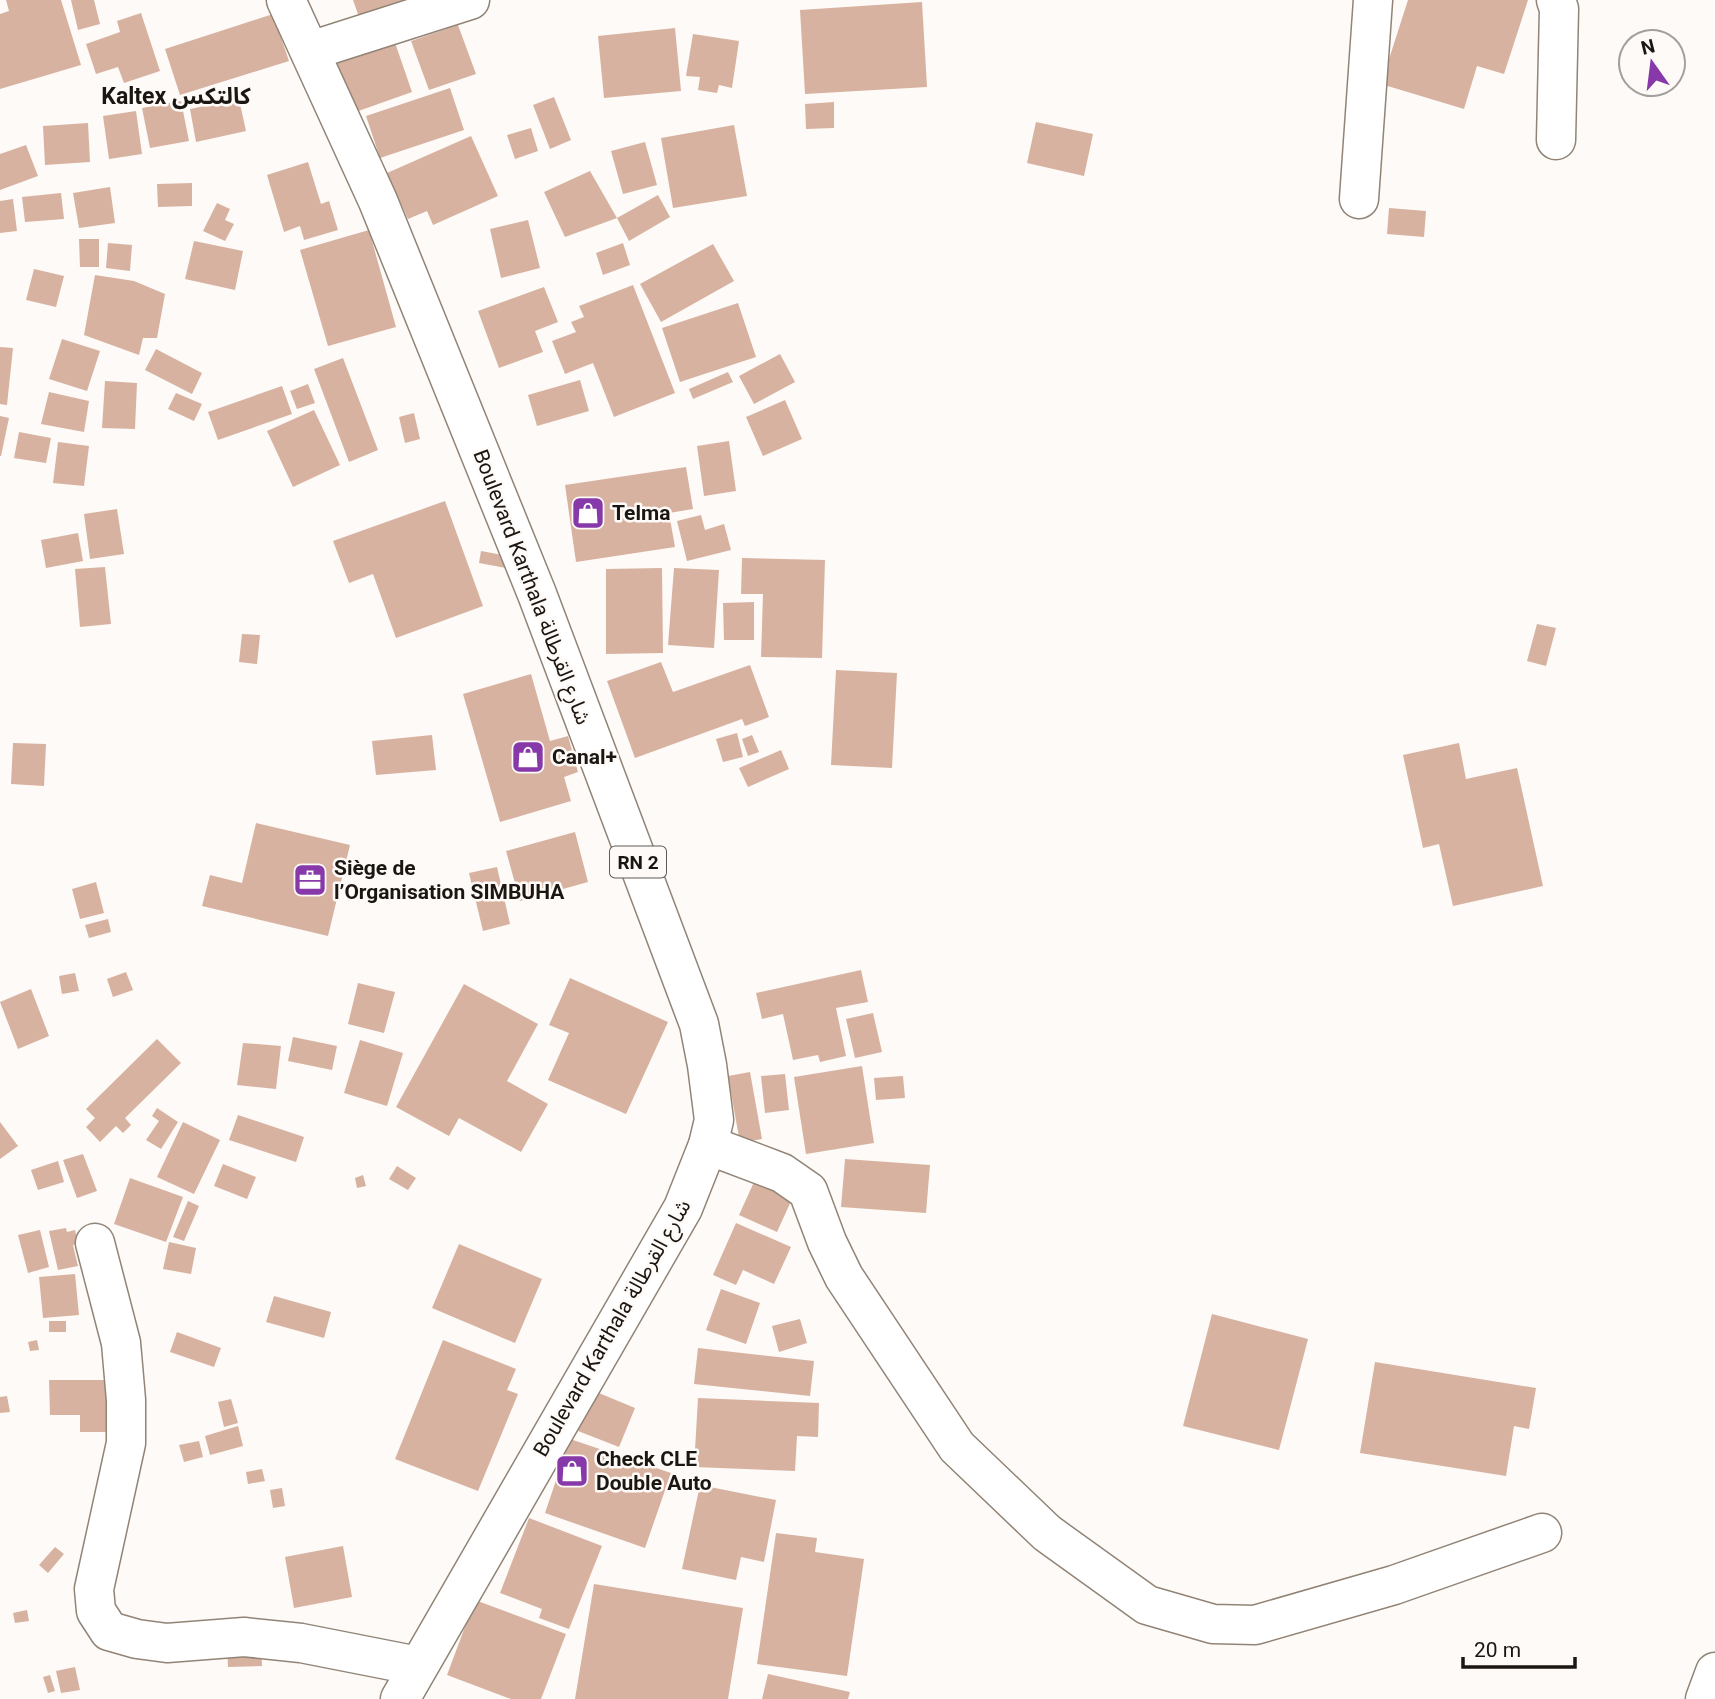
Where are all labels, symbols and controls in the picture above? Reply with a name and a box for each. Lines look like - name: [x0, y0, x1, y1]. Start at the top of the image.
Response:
- north arrow: [1617, 28, 1687, 98]
- text: N: [1639, 34, 1657, 60]
- district label: Kaltex كالتكس: [101, 83, 251, 110]
- street label: Boulevard Karthala شارع القرطالة: [466, 446, 596, 729]
- shop icon: Telma: [569, 494, 607, 532]
- place label: Telma: [612, 501, 670, 525]
- shop icon: Canal+: [509, 738, 547, 776]
- place label: Canal+: [552, 745, 617, 769]
- road number: RN 2: [610, 846, 666, 877]
- place label: Siège de l’Organisation SIMBUHA: [334, 856, 565, 904]
- office icon: Siège de l’Organisation SIMBUHA: [291, 861, 329, 899]
- street label: Boulevard Karthala شارع القرطالة: [528, 1195, 698, 1462]
- place label: Check CLE Double Auto: [596, 1447, 712, 1495]
- shop icon: Check CLE Double Auto: [553, 1452, 591, 1490]
- scale bar: [1463, 1626, 1575, 1670]
- text: 20 m: [1474, 1638, 1521, 1662]

